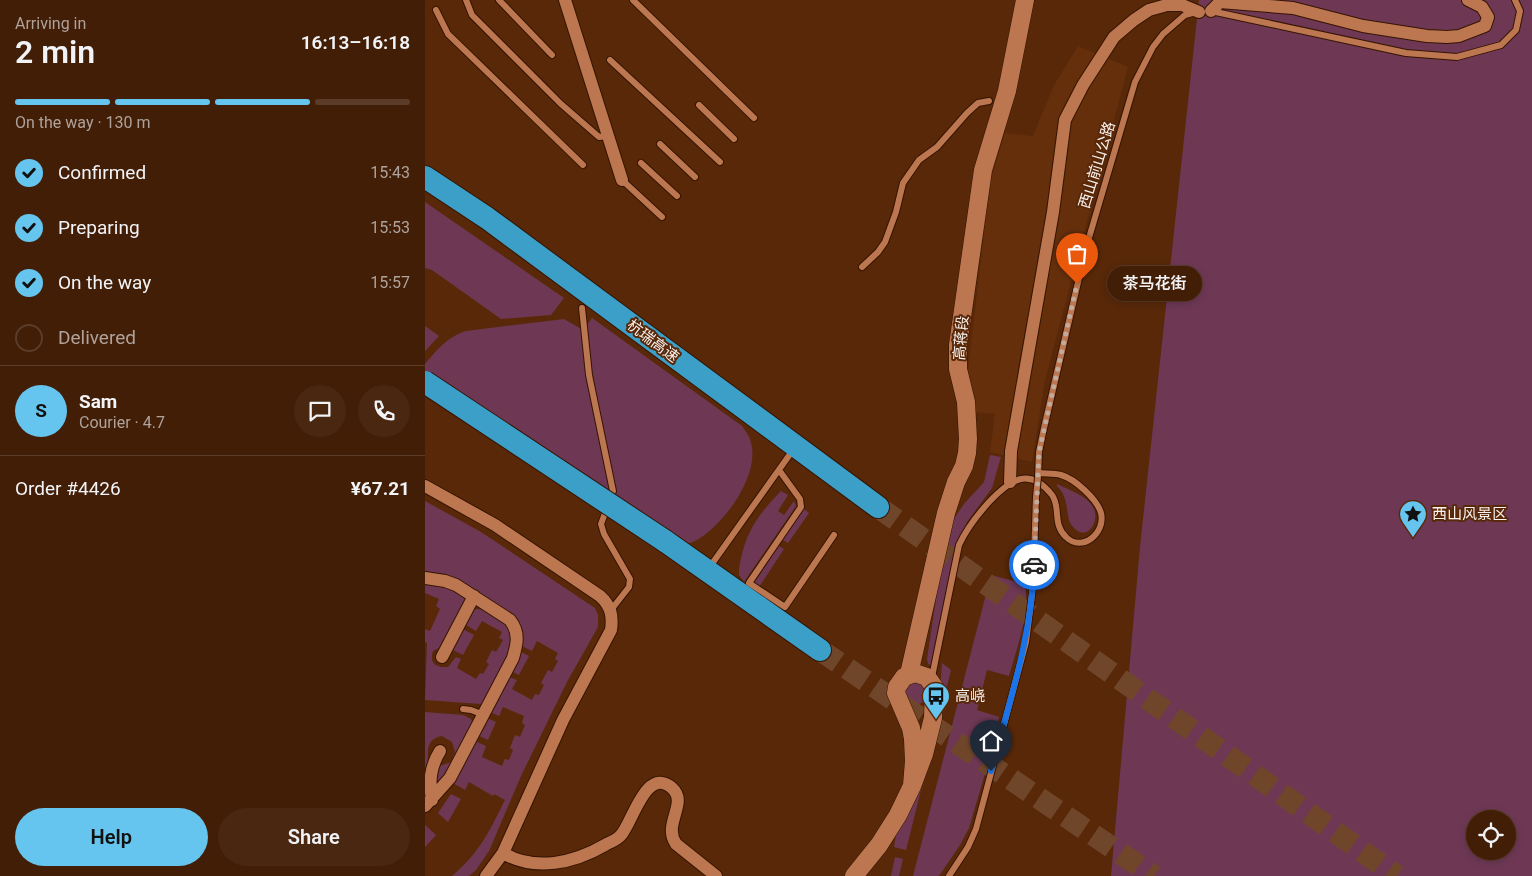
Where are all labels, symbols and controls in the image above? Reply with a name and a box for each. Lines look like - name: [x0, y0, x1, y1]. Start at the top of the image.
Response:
- text: Arriving in: [15, 14, 86, 33]
- text: 16:13–16:18: [301, 31, 410, 54]
- text: 2 min: [15, 33, 95, 71]
- text: On the way · 130 m: [15, 113, 151, 132]
- street label: 西山前山公路: [1075, 119, 1119, 211]
- icon: check: [15, 159, 43, 187]
- text: Confirmed: [58, 161, 146, 184]
- text: 15:43: [370, 163, 410, 182]
- icon: check: [15, 214, 43, 242]
- text: Preparing: [58, 216, 140, 239]
- text: 15:53: [370, 218, 410, 237]
- pin: [1056, 233, 1098, 284]
- icon: bag: [1063, 240, 1091, 268]
- callout: 茶马花街: [1107, 266, 1202, 302]
- icon: check: [15, 269, 43, 297]
- text: On the way: [58, 271, 151, 294]
- text: 15:57: [370, 273, 410, 292]
- text: 茶马花街: [1122, 274, 1187, 293]
- street label: 高蒋段: [950, 315, 972, 361]
- street label: 杭瑞高速: [624, 316, 682, 366]
- text: Delivered: [58, 326, 136, 349]
- button: chat: [294, 385, 346, 437]
- button: phone: [358, 385, 410, 437]
- text: Sam: [79, 390, 117, 413]
- text: S: [35, 399, 47, 422]
- text: Courier · 4.7: [79, 413, 165, 432]
- text: Order #4426: [15, 477, 121, 500]
- text: ¥67.21: [351, 477, 410, 500]
- place icon: 西山风景区: [1398, 499, 1428, 538]
- place label: 西山风景区: [1432, 505, 1507, 523]
- courier: [1009, 540, 1059, 590]
- icon: car: [1020, 551, 1048, 579]
- bus stop icon: 高峣: [921, 681, 951, 720]
- place label: 高峣: [955, 687, 985, 705]
- pin: [970, 720, 1012, 771]
- icon: home: [977, 727, 1005, 755]
- button: Help: [15, 808, 208, 866]
- button: Share: [218, 808, 410, 866]
- map controls: [1466, 810, 1516, 860]
- button: locate: [1466, 810, 1516, 860]

